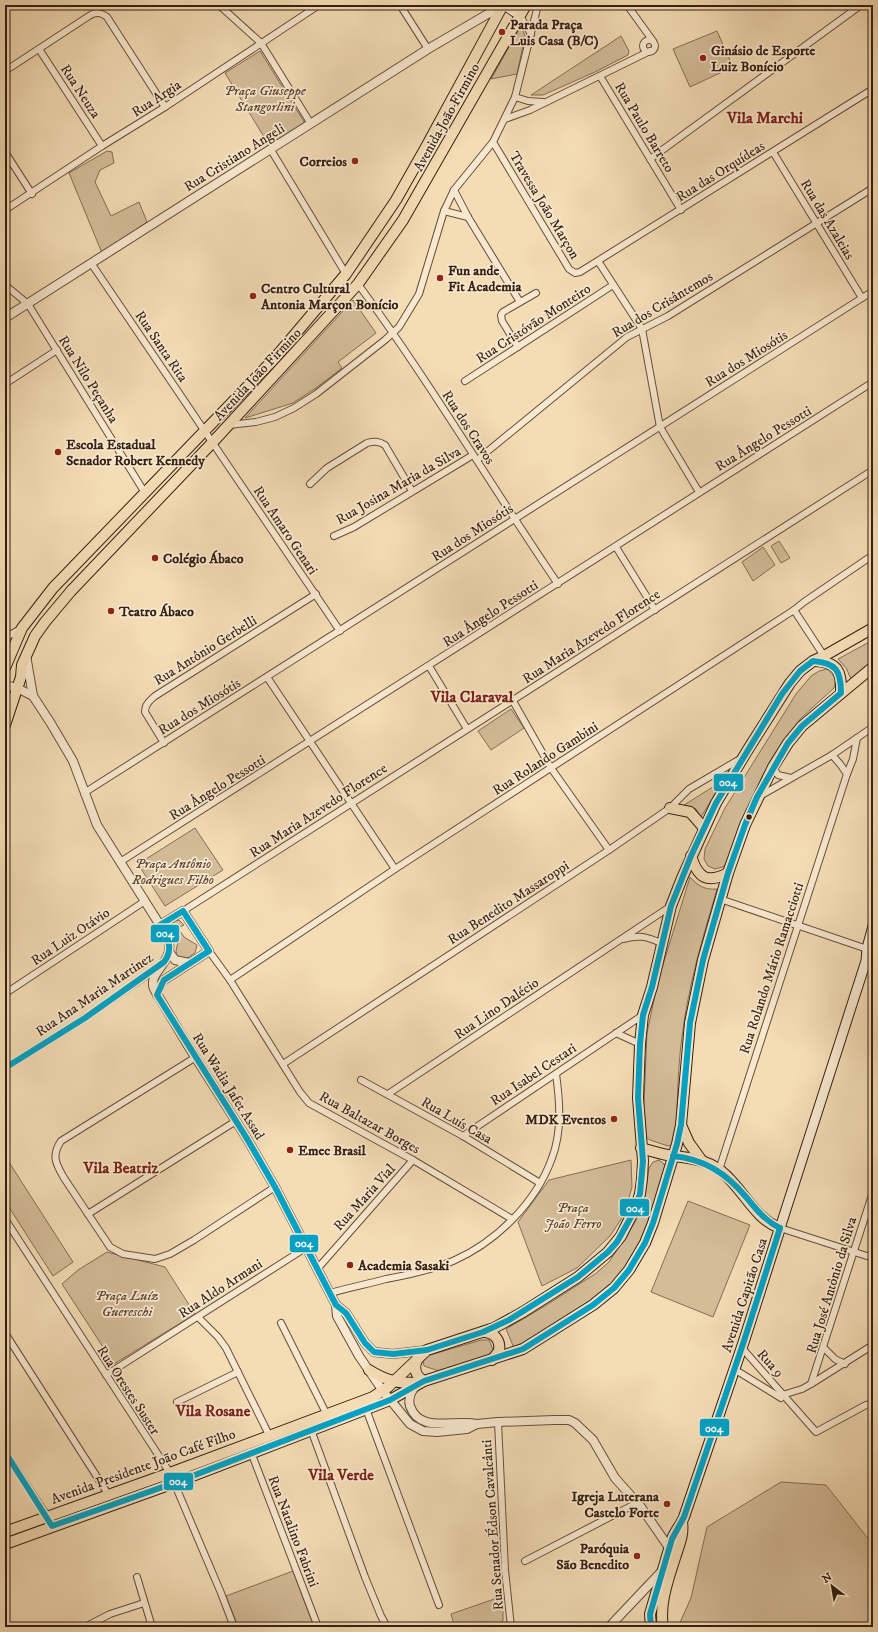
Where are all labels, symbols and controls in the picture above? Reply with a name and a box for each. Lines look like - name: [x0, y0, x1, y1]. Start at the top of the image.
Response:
- place label: Parada Praça Luis Casa (B/C): [510, 16, 599, 50]
- marker: Parada Praça Luis Casa (B/C): [497, 27, 507, 37]
- place label: Ginásio de Esporte Luiz Bonício: [711, 42, 816, 76]
- marker: Ginásio de Esporte Luiz Bonício: [698, 53, 708, 63]
- street label: Avenida João Firmino: [410, 60, 484, 175]
- street label: Rua Neuza: [56, 61, 104, 122]
- street label: Rua Argia: [128, 76, 185, 122]
- street label: Rua Paulo Barreto: [610, 79, 678, 176]
- park label: Praça Giuseppe Stangorlini: [224, 82, 307, 116]
- district label: Vila Marchi: [726, 108, 803, 128]
- street label: Rua Cristiano Angeli: [181, 119, 289, 196]
- street label: Rua das Orquídeas: [673, 137, 769, 206]
- street label: Travessa João Marçon: [505, 148, 584, 263]
- place label: Correios: [300, 153, 347, 171]
- marker: Correios: [350, 156, 360, 166]
- street label: Rua das Azaleias: [796, 176, 858, 263]
- place label: Fun ande Fit Academia: [448, 262, 522, 296]
- street label: Rua dos Crisântemos: [609, 267, 717, 342]
- marker: Fun ande Fit Academia: [435, 273, 445, 283]
- place label: Centro Cultural Antonia Marçon Bonício: [260, 280, 399, 314]
- street label: Rua Cristóvão Monteiro: [473, 280, 595, 368]
- marker: Centro Cultural Antonia Marçon Bonício: [248, 291, 258, 301]
- street label: Rua Santa Rita: [131, 307, 192, 386]
- street label: Avenida João Firmino: [210, 324, 306, 425]
- street label: Rua dos Miosótis: [702, 326, 791, 391]
- street label: Rua Nilo Peçanha: [54, 332, 122, 427]
- street label: Rua dos Cravos: [438, 387, 499, 468]
- street label: Rua Ângelo Pessotti: [712, 402, 815, 476]
- place label: Escola Estadual Senador Robert Kennedy: [66, 436, 205, 470]
- street label: Rua Josina Maria da Silva: [333, 443, 464, 529]
- marker: Escola Estadual Senador Robert Kennedy: [53, 447, 63, 457]
- street label: Rua Amaro Genari: [249, 483, 322, 579]
- street label: Rua dos Miosótis: [428, 500, 517, 566]
- place label: Colégio Ábaco: [163, 550, 244, 568]
- marker: Colégio Ábaco: [150, 553, 160, 563]
- street label: Rua Ângelo Pessotti: [439, 576, 542, 651]
- street label: Rua Maria Azevedo Florence: [519, 585, 664, 688]
- place label: Teatro Ábaco: [118, 603, 194, 621]
- marker: Teatro Ábaco: [106, 606, 116, 616]
- street label: Rua Antônio Gerbelli: [151, 612, 261, 690]
- street label: Rua dos Miosótis: [155, 674, 244, 739]
- district label: Vila Claraval: [430, 687, 515, 707]
- street label: Rua Rolando Gambini: [489, 718, 602, 800]
- street label: Rua Ângelo Pessotti: [166, 751, 269, 825]
- street label: Rua Maria Azevedo Florence: [246, 759, 391, 862]
- line badge: 004: [713, 773, 744, 792]
- text: 004: [719, 776, 738, 790]
- unlabelled marker: [744, 812, 754, 822]
- park label: Praça Antônio Rodrigues Filho: [131, 855, 214, 889]
- street label: Rua Benedito Massaroppi: [444, 857, 573, 949]
- street label: Rua Rolando Mário Ramacciotti: [736, 880, 808, 1056]
- street label: Rua Luiz Otávio: [28, 904, 114, 970]
- line badge: 004: [150, 924, 180, 943]
- text: 004: [156, 927, 175, 941]
- street label: Rua Ana Maria Martinez: [32, 949, 157, 1041]
- street label: Rua Lino Dalécio: [451, 974, 543, 1044]
- street label: Rua Wadia Jafet Assad: [188, 1030, 268, 1143]
- street label: Rua Isabel Cestari: [487, 1039, 580, 1110]
- street label: Rua Baltazar Borges: [316, 1088, 423, 1158]
- street label: Rua Luís Casa: [418, 1093, 495, 1148]
- place label: MDK Eventos: [525, 1111, 606, 1129]
- marker: MDK Eventos: [609, 1114, 619, 1124]
- place label: Emec Brasil: [298, 1142, 366, 1160]
- marker: Emec Brasil: [285, 1145, 295, 1155]
- district label: Vila Beatriz: [83, 1158, 158, 1178]
- street label: Rua Maria Vial: [330, 1160, 400, 1235]
- line badge: 004: [619, 1198, 650, 1217]
- park label: Praça João Ferro: [544, 1199, 602, 1233]
- text: 004: [626, 1202, 645, 1216]
- street label: Rua José Antônio da Silva: [803, 1215, 861, 1356]
- line badge: 004: [289, 1234, 319, 1253]
- street label: Avenida Capitão Casa: [718, 1236, 772, 1355]
- text: 004: [295, 1237, 314, 1251]
- street label: Rua Aldo Armani: [175, 1255, 266, 1323]
- place label: Academia Sasaki: [357, 1257, 450, 1275]
- marker: Academia Sasaki: [345, 1260, 355, 1270]
- park label: Praça Luíz Guereschi: [95, 1287, 159, 1321]
- street label: Rua Orestes Suster: [93, 1343, 164, 1439]
- street label: Rua 9: [753, 1346, 788, 1382]
- district label: Vila Rosane: [175, 1401, 251, 1421]
- line badge: 004: [699, 1418, 730, 1437]
- text: 004: [705, 1422, 724, 1436]
- street label: Avenida Presidente João Café Filho: [49, 1425, 238, 1509]
- street label: Rua Senador Édson Cavalcânti: [478, 1439, 508, 1611]
- district label: Vila Verde: [307, 1465, 374, 1485]
- line badge: 004: [163, 1472, 194, 1491]
- street label: Rua Natalino Fabrini: [264, 1473, 323, 1590]
- text: 004: [169, 1475, 188, 1489]
- place label: Igreja Luterana Castelo Forte: [572, 1488, 660, 1522]
- marker: Igreja Luterana Castelo Forte: [662, 1499, 672, 1509]
- place label: Paróquia São Benedito: [556, 1540, 630, 1574]
- marker: Paróquia São Benedito: [632, 1551, 642, 1561]
- north arrow: [812, 1566, 852, 1606]
- text: N: [820, 1570, 835, 1587]

